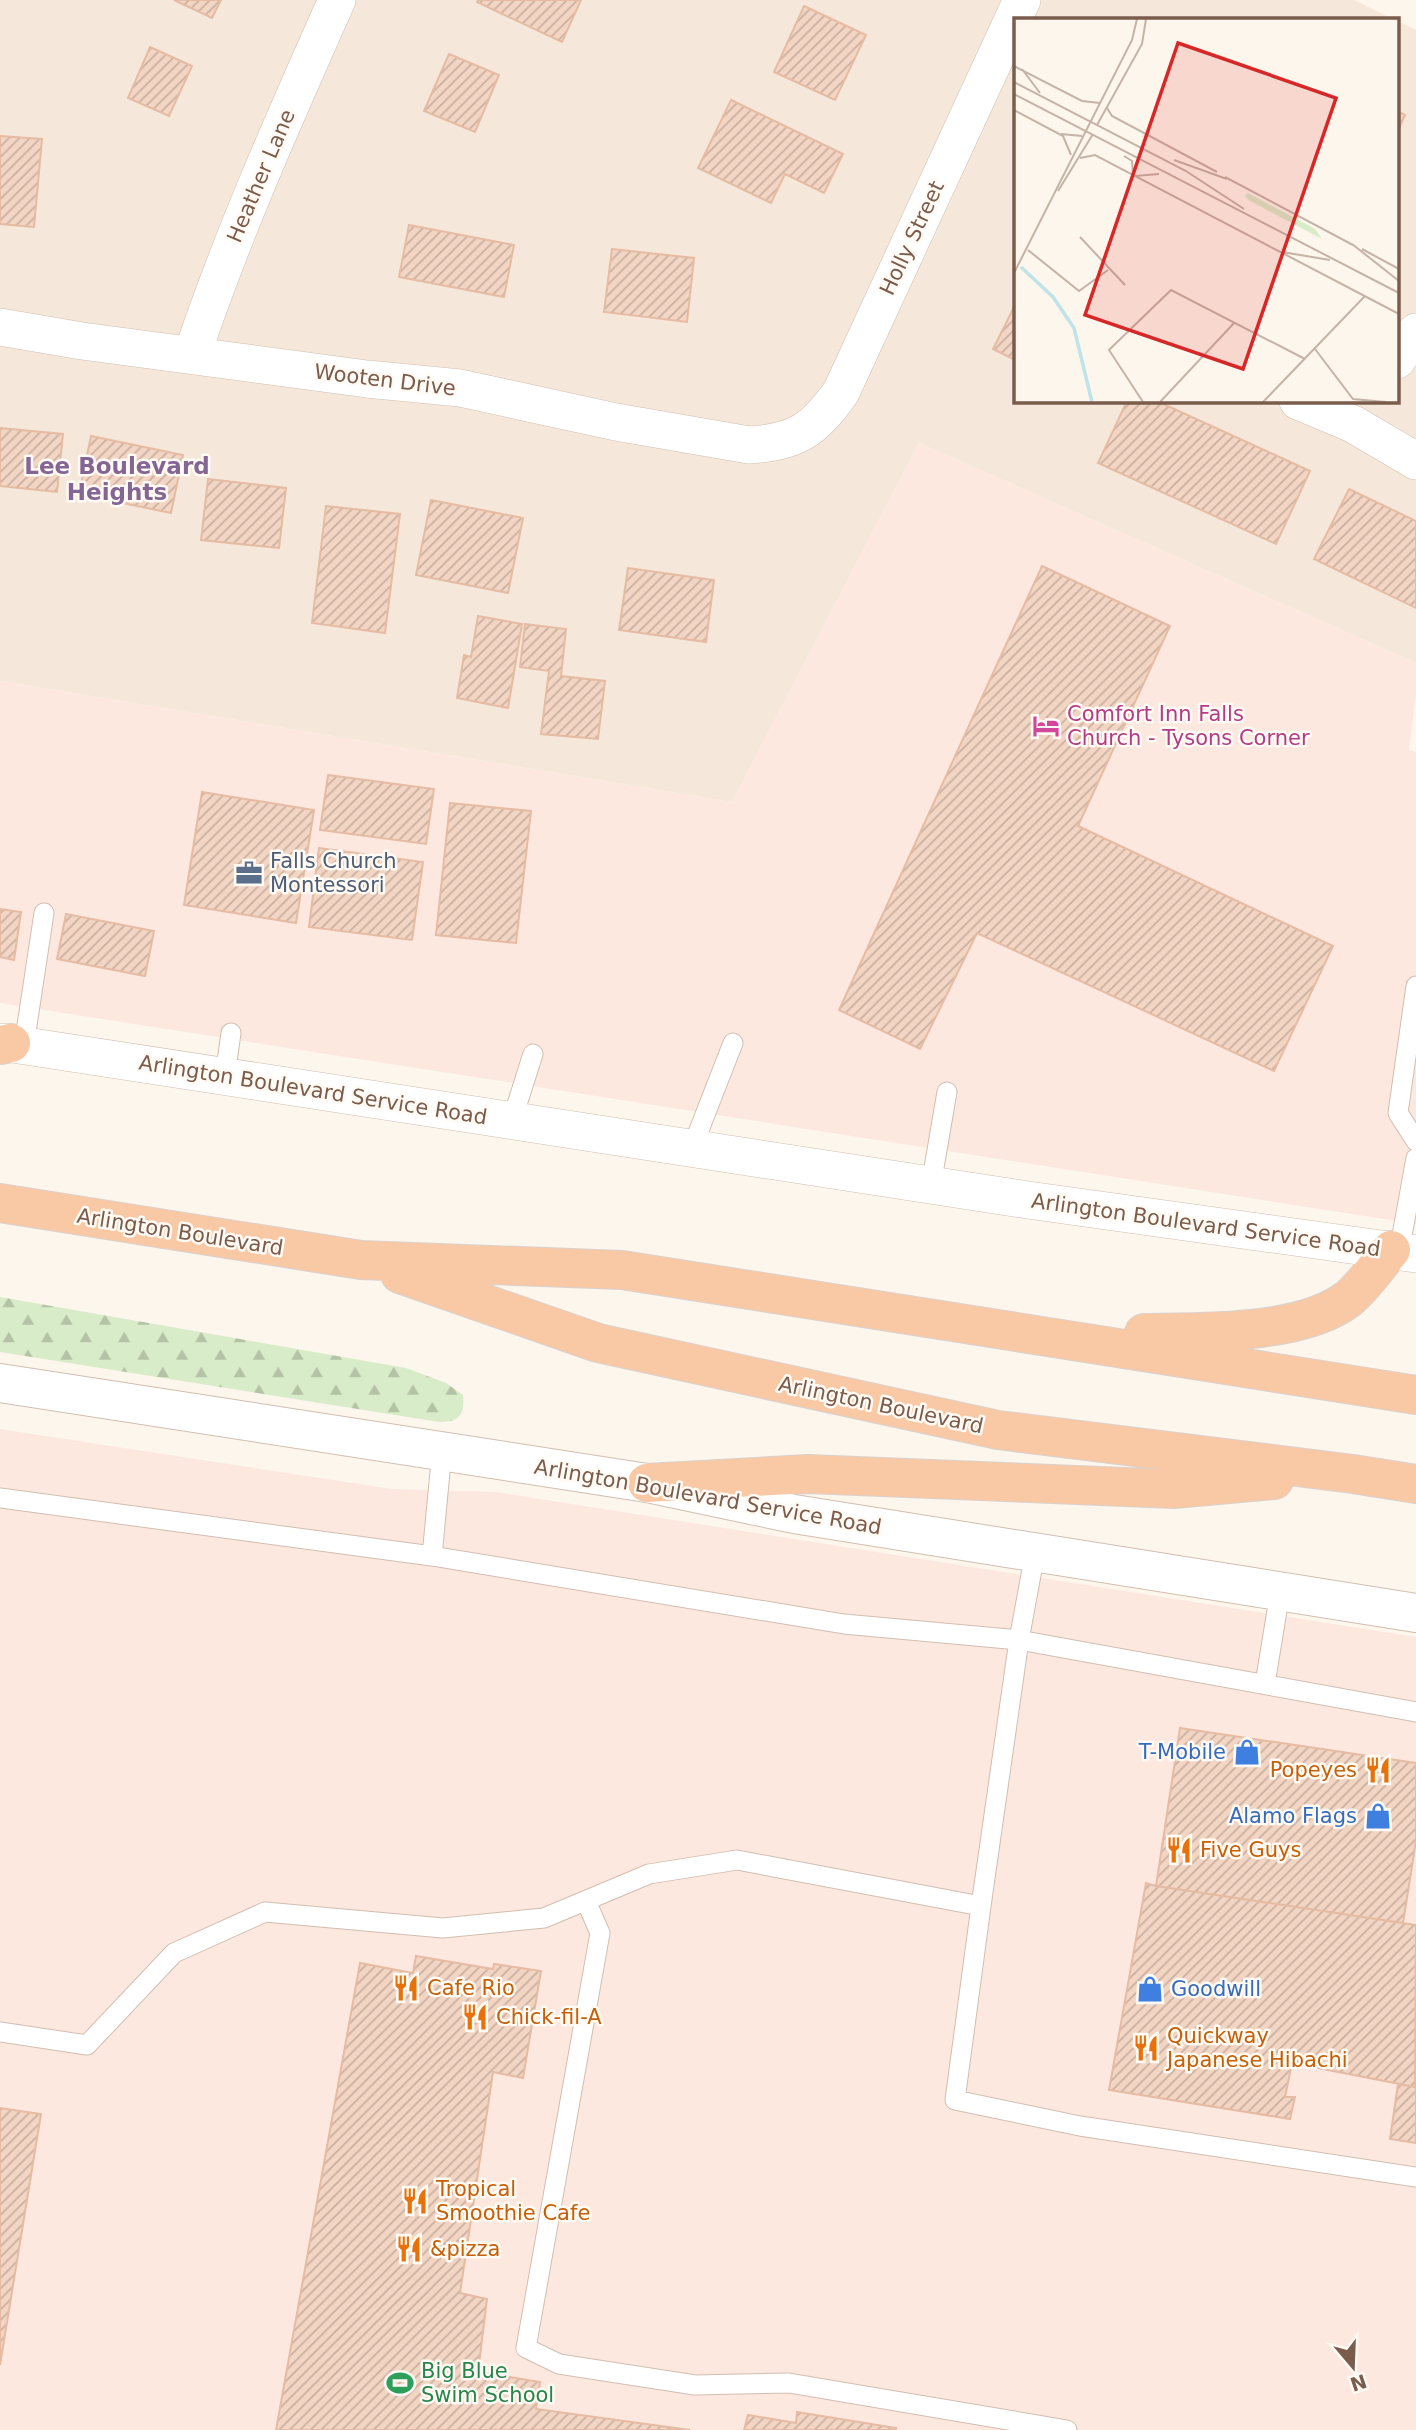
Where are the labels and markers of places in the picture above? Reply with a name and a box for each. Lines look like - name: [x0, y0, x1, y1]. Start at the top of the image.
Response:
- place label: Comfort Inn Falls Church - Tysons Corner: [1067, 702, 1310, 750]
- hotel icon: Comfort Inn Falls Church - Tysons Corner: [1031, 711, 1061, 741]
- place label: Falls Church Montessori: [270, 849, 397, 897]
- office icon: Falls Church Montessori: [234, 858, 264, 888]
- shop icon: T-Mobile: [1232, 1737, 1262, 1767]
- place label: T-Mobile: [1138, 1740, 1226, 1764]
- restaurant icon: Popeyes: [1363, 1755, 1393, 1785]
- place label: Popeyes: [1270, 1758, 1357, 1782]
- shop icon: Alamo Flags: [1363, 1801, 1393, 1831]
- place label: Alamo Flags: [1229, 1804, 1357, 1828]
- restaurant icon: Five Guys: [1164, 1835, 1194, 1865]
- place label: Five Guys: [1200, 1838, 1301, 1862]
- restaurant icon: Cafe Rio: [391, 1973, 421, 2003]
- shop icon: Goodwill: [1135, 1974, 1165, 2004]
- place label: Cafe Rio: [427, 1976, 515, 2000]
- place label: Goodwill: [1171, 1977, 1261, 2001]
- restaurant icon: Chick-fil-A: [460, 2002, 490, 2032]
- place label: Chick-fil-A: [496, 2005, 602, 2029]
- place label: Quickway Japanese Hibachi: [1165, 2024, 1348, 2072]
- restaurant icon: Quickway Japanese Hibachi: [1131, 2033, 1161, 2063]
- place label: Tropical Smoothie Cafe: [435, 2177, 590, 2225]
- restaurant icon: Tropical Smoothie Cafe: [400, 2186, 430, 2216]
- restaurant icon: &pizza: [394, 2234, 424, 2264]
- place label: &pizza: [430, 2237, 500, 2261]
- place label: Big Blue Swim School: [421, 2359, 554, 2407]
- sports icon: Big Blue Swim School: [385, 2368, 415, 2398]

